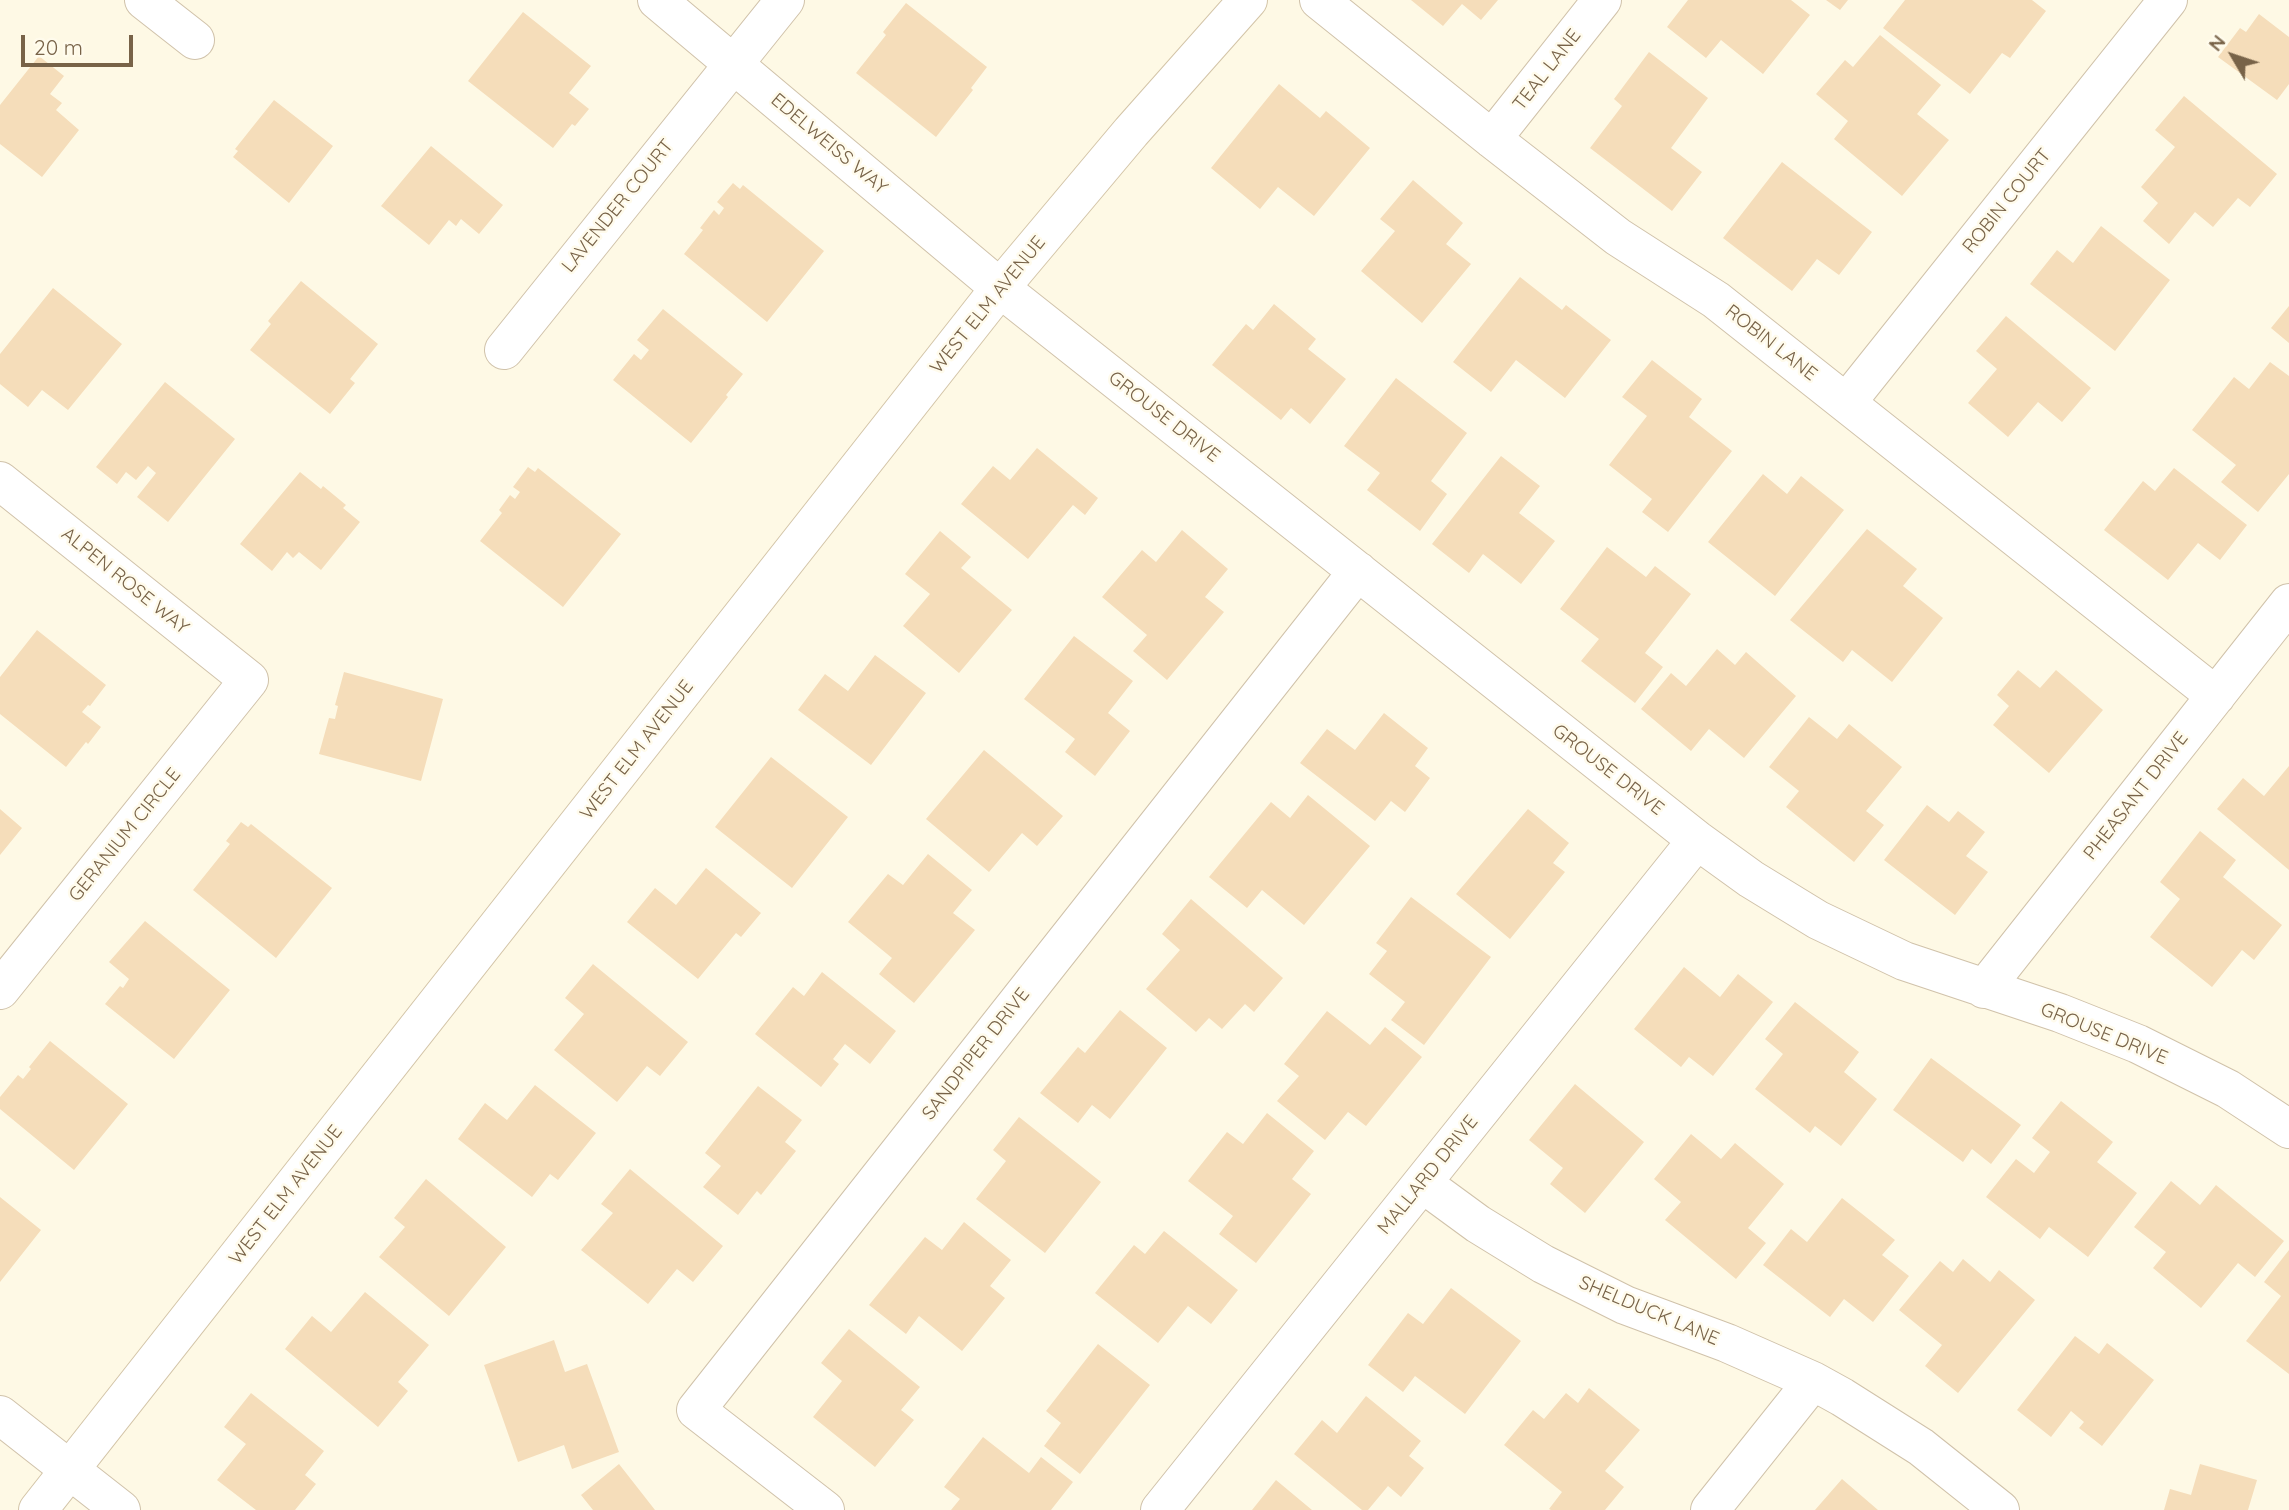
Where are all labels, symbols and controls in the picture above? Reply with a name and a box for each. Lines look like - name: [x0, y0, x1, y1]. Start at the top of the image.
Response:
- scale bar: [24, 21, 136, 65]
- north arrow: [2198, 21, 2268, 91]
- street label: TEAL LANE: [1508, 25, 1586, 115]
- text: N: [2203, 30, 2230, 56]
- text: 20 m: [34, 34, 83, 60]
- street label: EDELWEISS WAY: [766, 89, 892, 199]
- street label: LAVENDER COURT: [557, 135, 679, 277]
- street label: ROBIN COURT: [1958, 144, 2056, 258]
- street label: WEST ELM AVENUE: [926, 232, 1050, 378]
- street label: ROBIN LANE: [1721, 300, 1821, 386]
- street label: GROUSE DRIVE: [1104, 366, 1224, 468]
- street label: ALPEN ROSE WAY: [57, 523, 193, 639]
- street label: WEST ELM AVENUE: [576, 676, 698, 824]
- street label: GROUSE DRIVE: [1548, 719, 1668, 821]
- street label: PHEASANT DRIVE: [2079, 727, 2193, 865]
- street label: GERANIUM CIRCLE: [64, 764, 186, 906]
- street label: SANDPIPER DRIVE: [917, 983, 1035, 1125]
- street label: GROUSE DRIVE: [2037, 998, 2171, 1070]
- street label: MALLARD DRIVE: [1373, 1111, 1483, 1239]
- street label: WEST ELM AVENUE: [225, 1121, 347, 1269]
- street label: SHELDUCK LANE: [1576, 1271, 1722, 1351]

